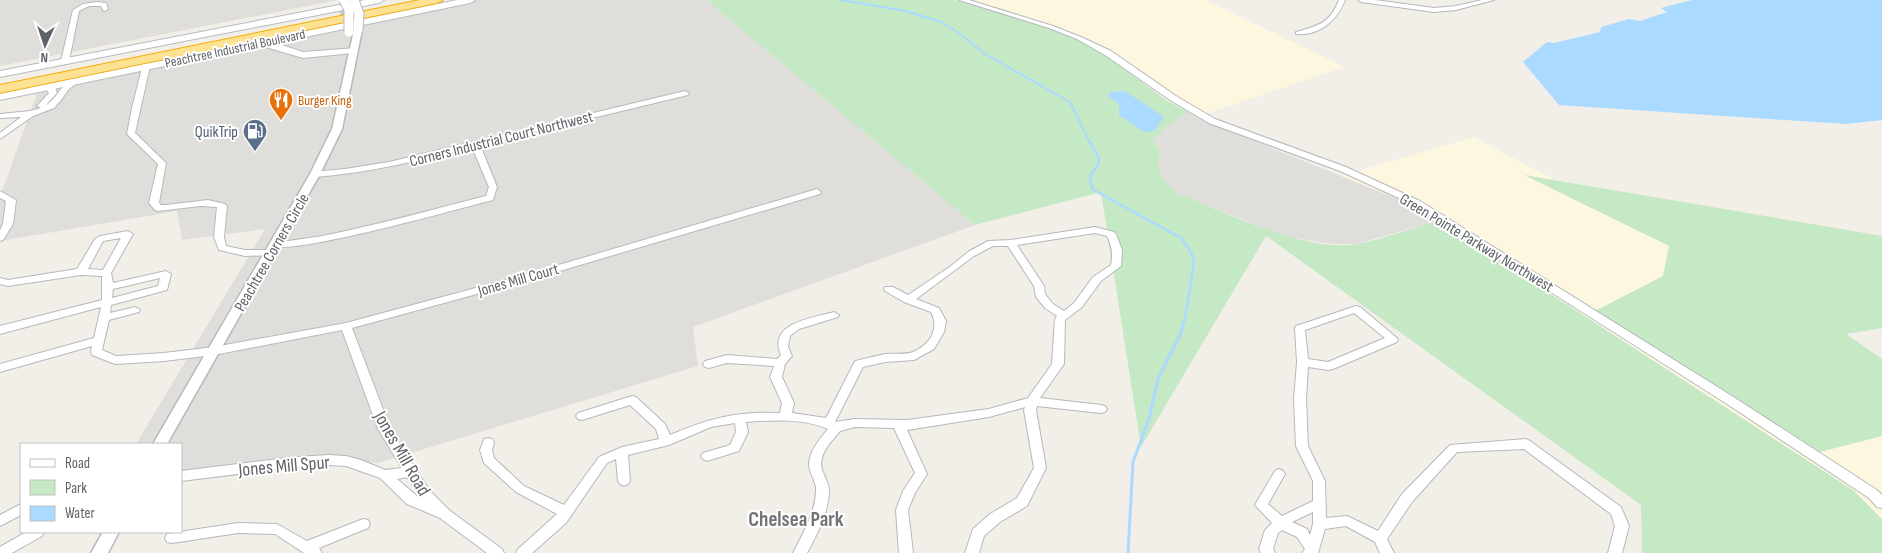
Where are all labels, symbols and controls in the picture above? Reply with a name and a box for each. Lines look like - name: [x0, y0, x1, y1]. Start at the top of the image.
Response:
- north arrow: [20, 20, 70, 70]
- street label: Peachtree Industrial Boulevard: [163, 25, 307, 72]
- text: N: [40, 49, 49, 66]
- restaurant icon: Burger King: [268, 87, 294, 121]
- place label: Burger King: [298, 92, 352, 109]
- street label: Corners Industrial Court Northwest: [408, 107, 595, 171]
- fuel station icon: QuikTrip: [242, 118, 268, 152]
- place label: QuikTrip: [195, 123, 238, 142]
- street label: Peachtree Corners Circle: [231, 190, 314, 315]
- street label: Green Pointe Parkway Northwest: [1396, 190, 1557, 297]
- street label: Jones Mill Court: [475, 260, 561, 301]
- street label: Jones Mill Road: [368, 406, 435, 500]
- legend: [20, 443, 182, 533]
- street label: Jones Mill Spur: [236, 451, 331, 482]
- text: Road: [65, 454, 90, 473]
- text: Park: [65, 479, 87, 498]
- text: Water: [65, 504, 96, 523]
- district label: Chelsea Park: [748, 507, 844, 532]

